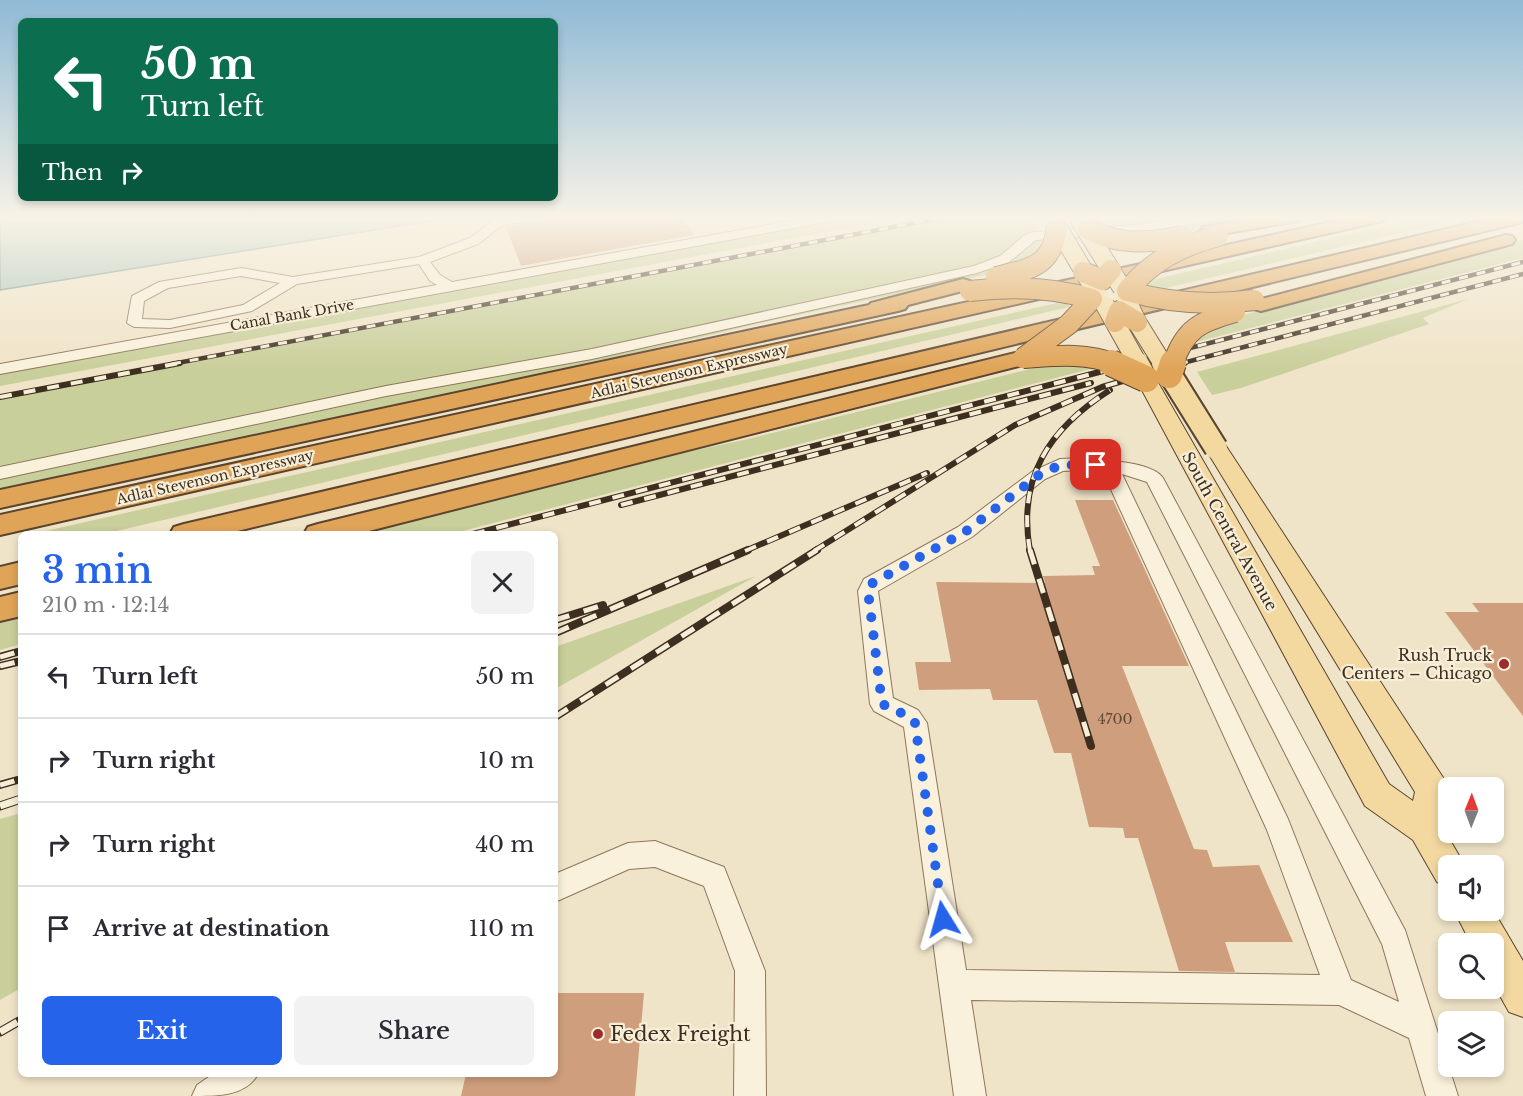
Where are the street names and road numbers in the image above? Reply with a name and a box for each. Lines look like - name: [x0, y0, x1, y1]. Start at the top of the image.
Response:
- street label: Canal Bank Drive: [229, 295, 355, 335]
- street label: Adlai Stevenson Expressway: [588, 340, 789, 403]
- street label: Adlai Stevenson Expressway: [114, 446, 315, 509]
- street label: South Central Avenue: [1178, 448, 1282, 614]

